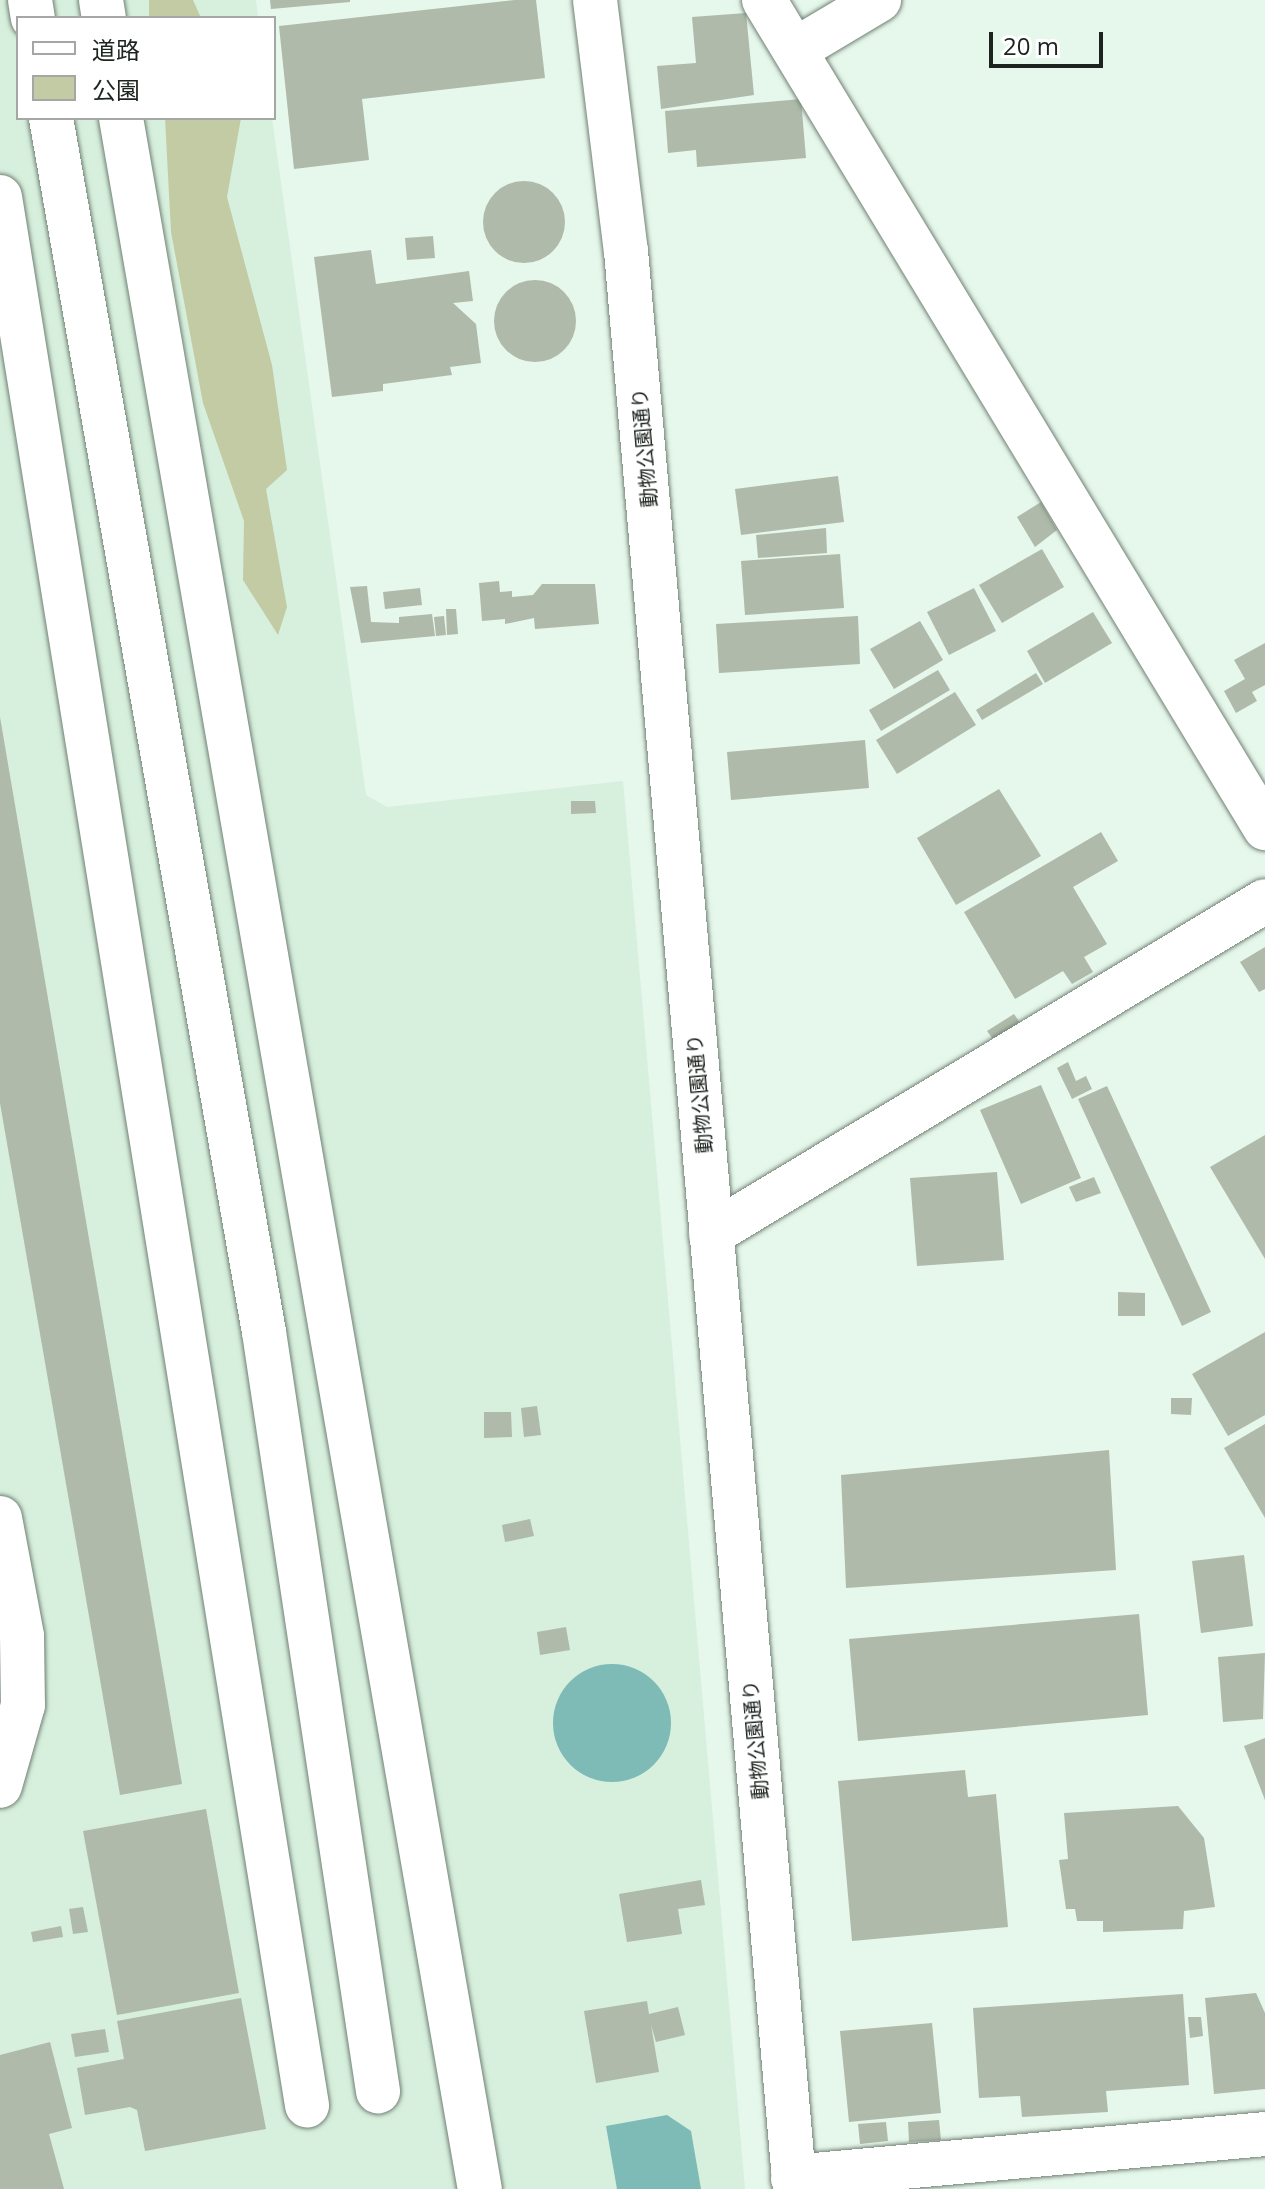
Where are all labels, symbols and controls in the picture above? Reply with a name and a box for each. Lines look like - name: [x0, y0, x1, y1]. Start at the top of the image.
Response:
- legend: [16, 16, 276, 120]
- scale bar: [993, 16, 1107, 66]
- text: 20 m: [1003, 29, 1059, 62]
- text: 道路: [92, 33, 140, 66]
- text: 公園: [92, 73, 140, 106]
- street label: 動物公園通り: [627, 387, 661, 509]
- street label: 動物公園通り: [682, 1033, 716, 1155]
- street label: 動物公園通り: [738, 1679, 772, 1801]

